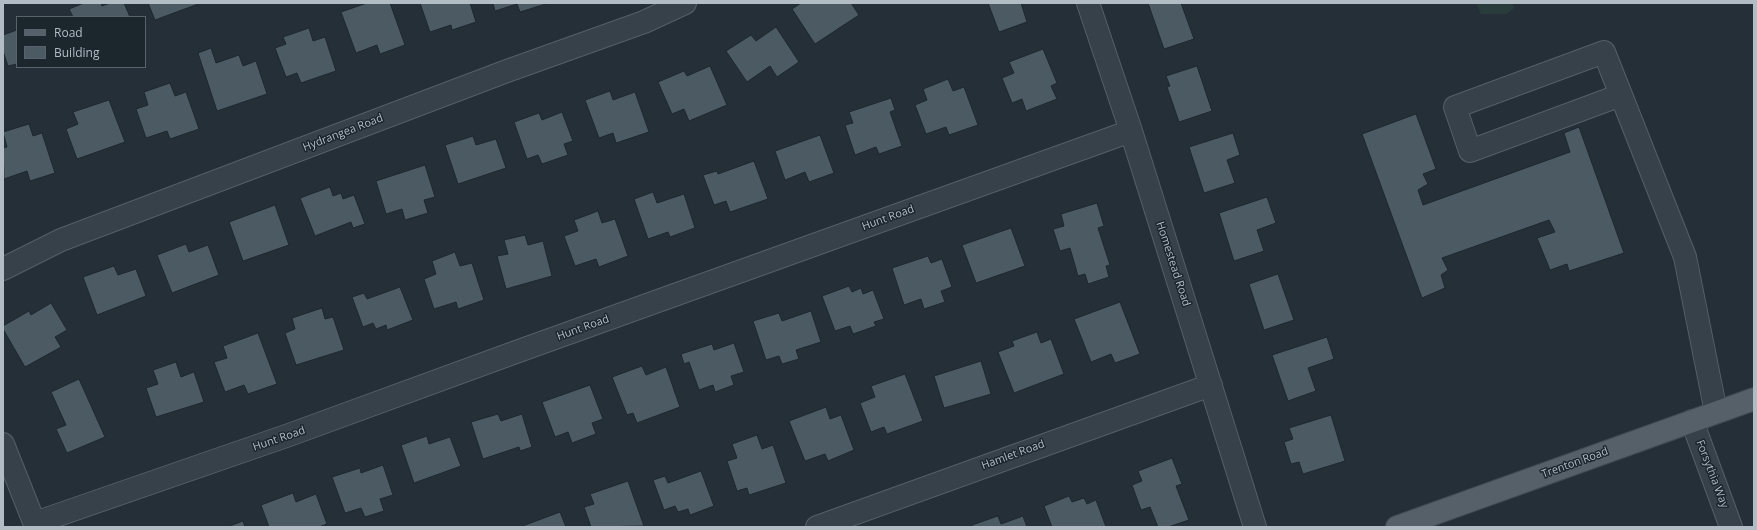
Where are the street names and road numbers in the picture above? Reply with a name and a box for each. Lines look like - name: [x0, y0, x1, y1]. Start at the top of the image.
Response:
- street label: Hydrangea Road: [301, 112, 385, 154]
- street label: Hunt Road: [860, 202, 916, 234]
- street label: Homestead Road: [1153, 220, 1193, 308]
- street label: Hunt Road: [555, 312, 611, 344]
- street label: Hunt Road: [251, 424, 307, 454]
- street label: Hamlet Road: [980, 437, 1046, 473]
- street label: Forsythia Way: [1693, 438, 1731, 510]
- street label: Trenton Road: [1540, 445, 1610, 481]

